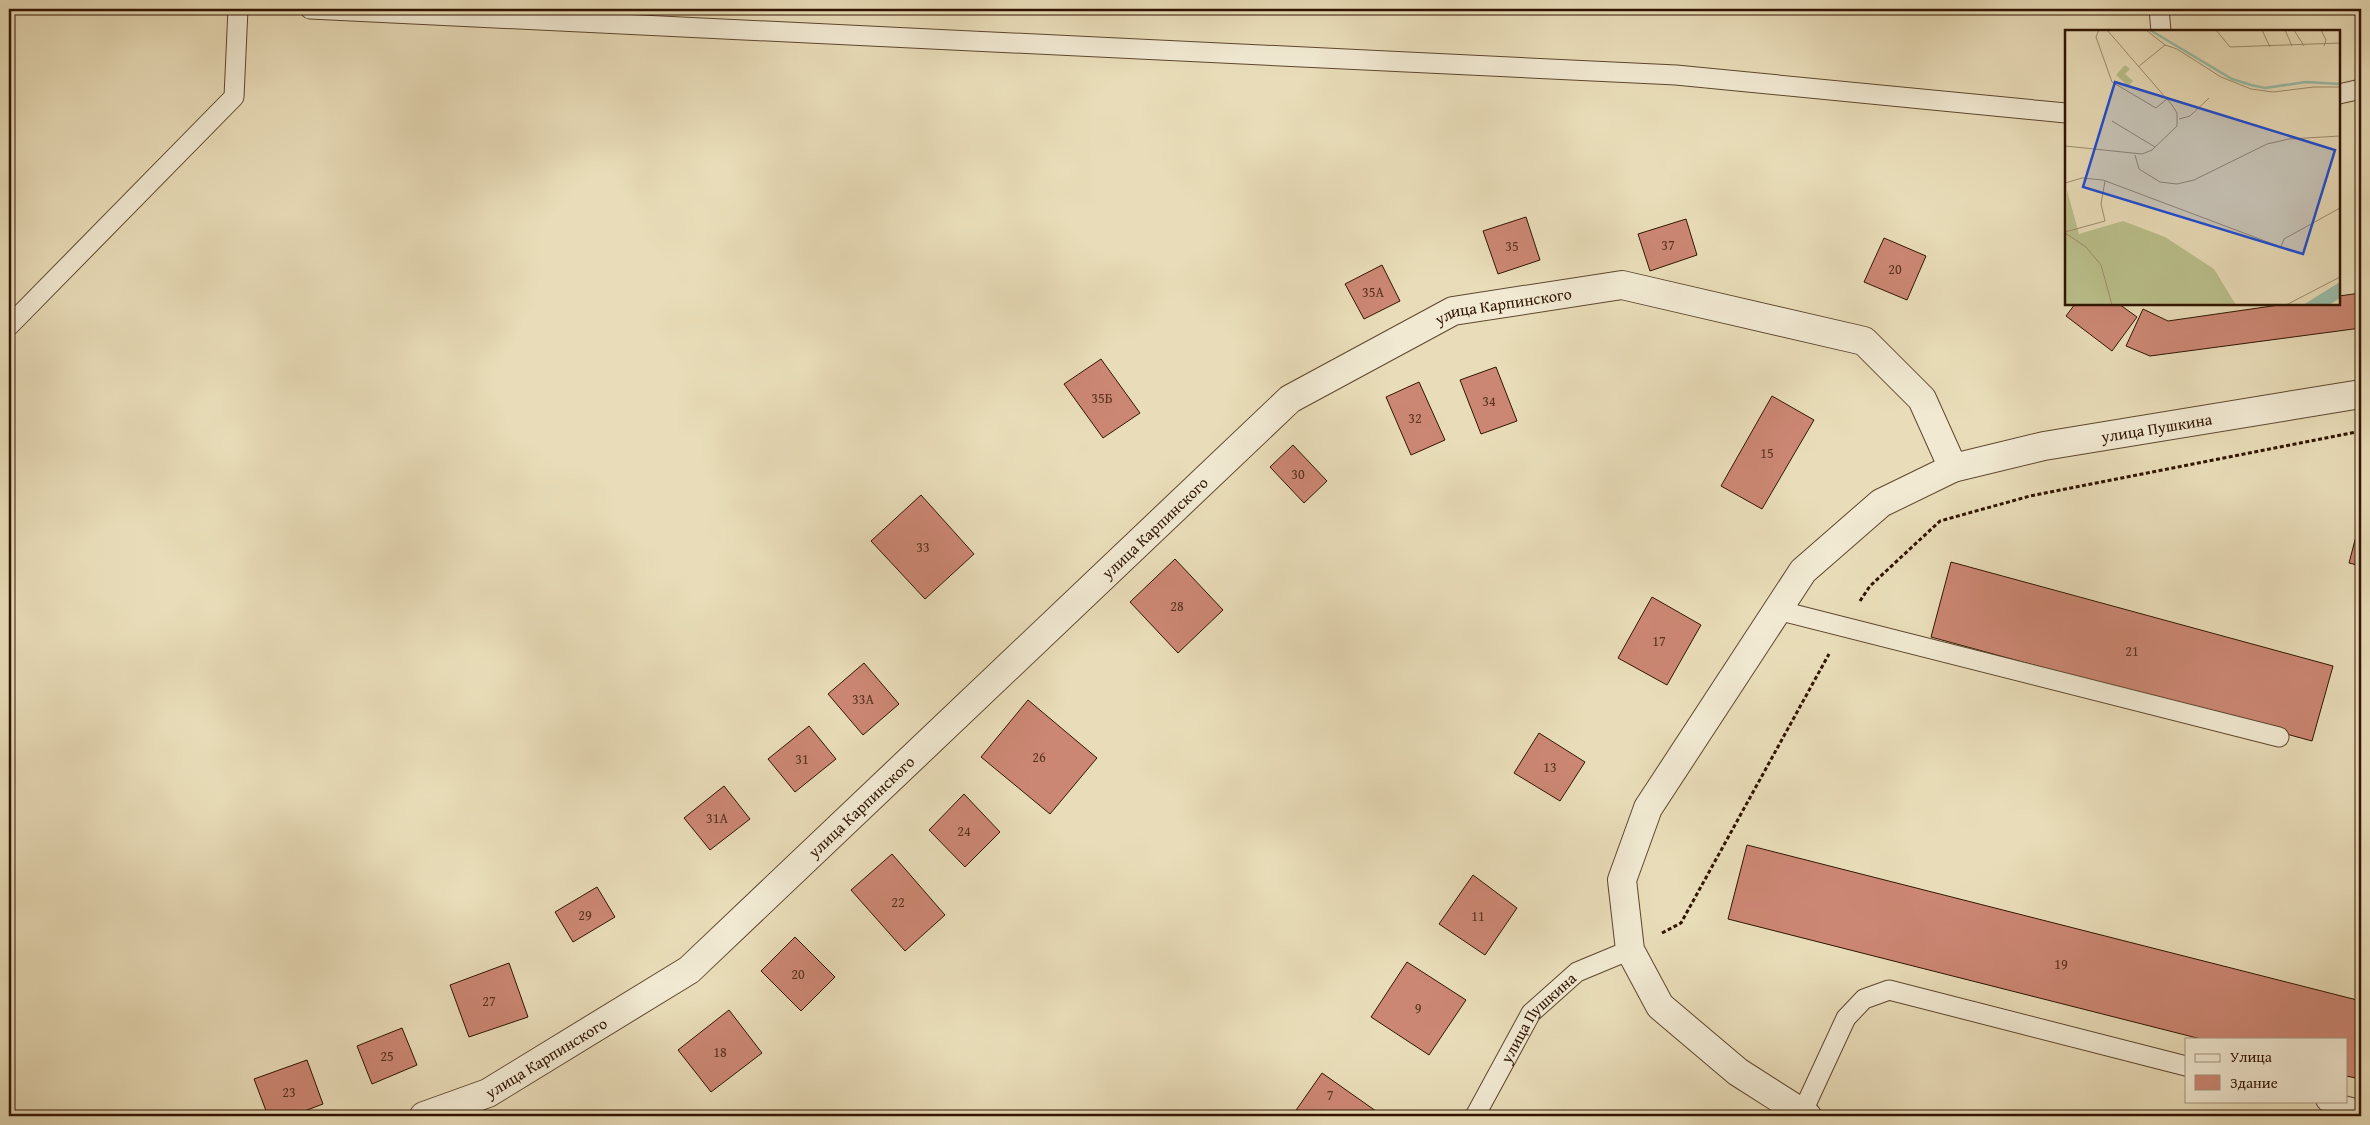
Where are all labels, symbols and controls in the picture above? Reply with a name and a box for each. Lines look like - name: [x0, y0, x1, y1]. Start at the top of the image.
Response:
- inset map: [2065, 30, 2340, 305]
- house number: 37: [1661, 235, 1675, 255]
- house number: 35: [1505, 236, 1519, 256]
- house number: 20: [1888, 259, 1902, 279]
- street label: улица Карпинского: [1429, 281, 1573, 331]
- house number: 35А: [1362, 282, 1384, 302]
- house number: 35Б: [1091, 388, 1113, 408]
- house number: 34: [1482, 391, 1496, 411]
- street label: улица Пушкина: [2098, 407, 2214, 449]
- house number: 32: [1408, 408, 1422, 428]
- house number: 15: [1760, 443, 1774, 463]
- house number: 30: [1291, 464, 1305, 484]
- street label: улица Карпинского: [1095, 471, 1213, 585]
- house number: 33: [916, 537, 930, 557]
- house number: 28: [1170, 596, 1184, 616]
- house number: 17: [1652, 631, 1666, 651]
- house number: 21: [2125, 641, 2139, 661]
- house number: 33А: [852, 689, 874, 709]
- house number: 26: [1032, 747, 1046, 767]
- house number: 31: [795, 749, 809, 769]
- street label: улица Карпинского: [802, 750, 920, 864]
- house number: 13: [1543, 757, 1557, 777]
- house number: 31А: [706, 808, 728, 828]
- house number: 24: [957, 821, 971, 841]
- house number: 22: [891, 892, 905, 912]
- house number: 29: [578, 905, 592, 925]
- house number: 11: [1471, 906, 1485, 926]
- house number: 19: [2054, 954, 2068, 974]
- house number: 20: [791, 964, 805, 984]
- street label: улица Пушкина: [1494, 966, 1582, 1068]
- house number: 27: [482, 991, 496, 1011]
- house number: 9: [1415, 998, 1422, 1018]
- street label: улица Карпинского: [479, 1011, 612, 1105]
- legend: [2185, 1038, 2348, 1102]
- house number: 18: [713, 1042, 727, 1062]
- house number: 25: [380, 1046, 394, 1066]
- text: Улица: [2230, 1046, 2273, 1067]
- text: Здание: [2230, 1072, 2278, 1093]
- house number: 23: [282, 1082, 296, 1102]
- house number: 7: [1327, 1085, 1334, 1105]

